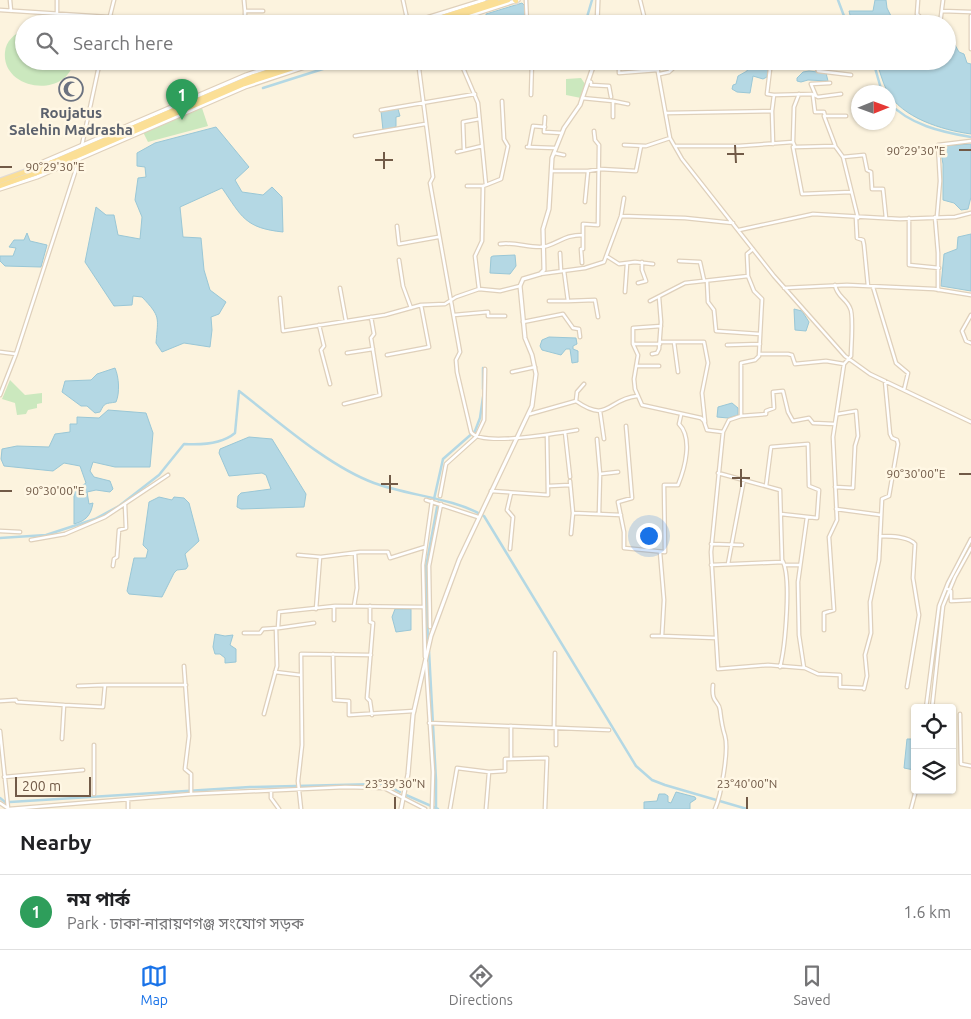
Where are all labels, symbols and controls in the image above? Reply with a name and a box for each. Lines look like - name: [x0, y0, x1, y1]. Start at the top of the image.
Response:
- search box: [15, 15, 956, 70]
- icon: search: [33, 29, 61, 57]
- text: Search here: [73, 32, 173, 54]
- mosque icon: Roujatus Salehin Madrasha: [58, 76, 84, 102]
- pin: 1: [166, 79, 198, 120]
- north arrow: [851, 85, 896, 130]
- place label: Roujatus Salehin Madrasha: [9, 104, 133, 138]
- text: 90°29'30"E: [887, 144, 946, 157]
- text: 90°29'30"E: [26, 160, 85, 173]
- text: 90°30'00"E: [887, 467, 946, 480]
- text: 90°30'00"E: [26, 484, 85, 497]
- your location: [636, 523, 662, 549]
- map controls: [911, 704, 956, 794]
- button: locate: [911, 704, 956, 749]
- button: layers: [911, 749, 956, 794]
- scale bar: [15, 774, 91, 797]
- text: 23°39'30"N: [365, 777, 425, 790]
- text: 23°40'00"N: [717, 777, 777, 790]
- text: 200 m: [22, 778, 61, 794]
- text: Nearby: [20, 830, 91, 854]
- text: নম পার্ক: [67, 888, 130, 910]
- text: 1: [31, 903, 41, 921]
- text: 1.6 km: [903, 903, 951, 921]
- text: Park · ঢাকা-নারায়ণগঞ্জ সংযোগ সড়ক: [67, 914, 304, 932]
- tab: Map: [140, 962, 168, 1008]
- tab: Directions: [449, 962, 513, 1008]
- tab: Saved: [793, 962, 831, 1008]

